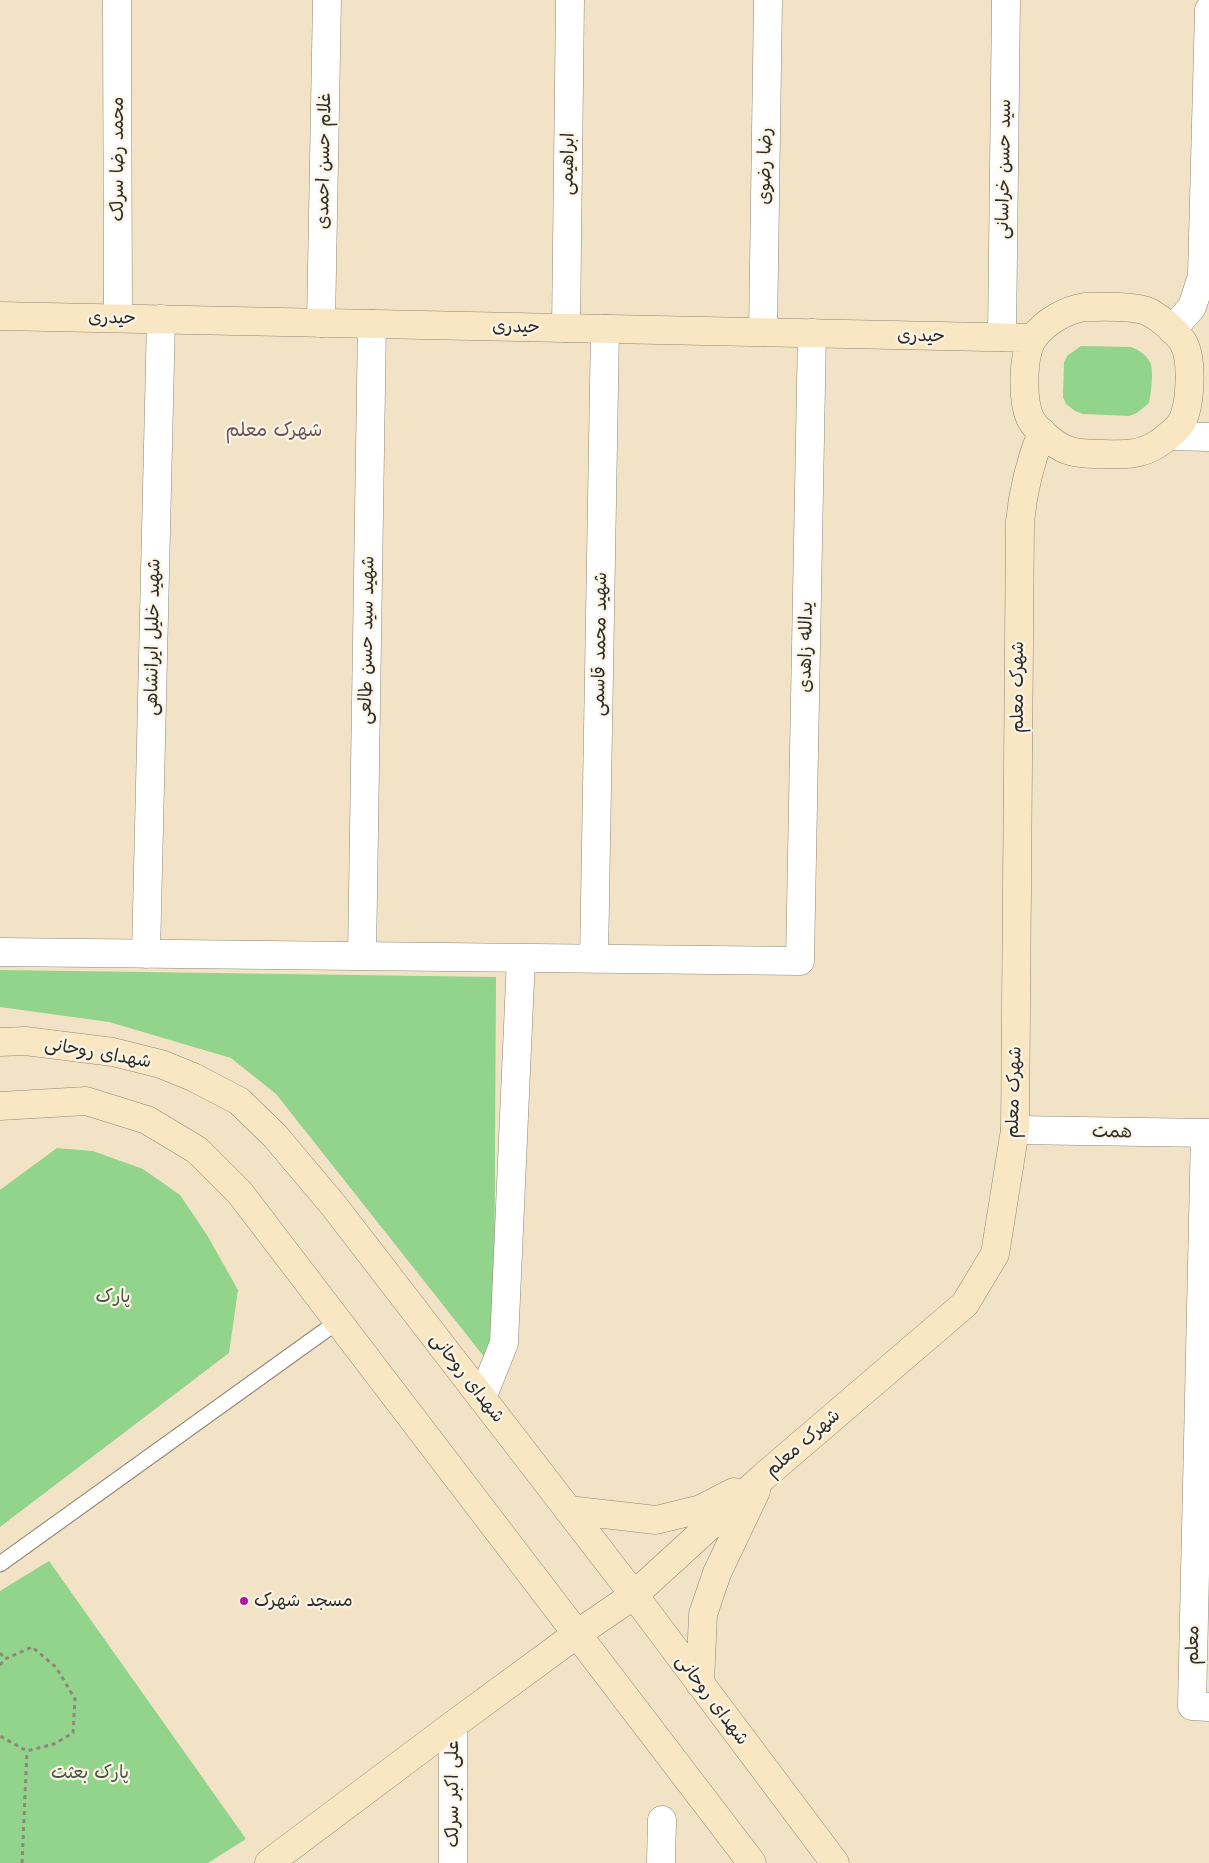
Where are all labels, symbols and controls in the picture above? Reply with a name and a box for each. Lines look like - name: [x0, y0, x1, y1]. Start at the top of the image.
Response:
- street label: غلام حسن احمدی: [312, 93, 336, 229]
- street label: محمد رضا سرلک: [107, 97, 129, 221]
- street label: سید حسن خراسانی: [992, 99, 1016, 239]
- street label: رضا رضوی: [754, 127, 776, 205]
- street label: ابراهیمی: [557, 133, 579, 195]
- street label: حیدری: [88, 307, 136, 329]
- street label: حیدری: [492, 316, 540, 338]
- street label: حیدری: [897, 325, 945, 347]
- district label: شهرک معلم: [225, 420, 323, 442]
- street label: شهید سید حسن طالعی: [355, 556, 379, 724]
- street label: شهید خلیل ایرانشاهی: [141, 558, 165, 716]
- street label: شهید محمد قاسمی: [588, 572, 612, 716]
- street label: یدالله زاهدی: [794, 601, 818, 693]
- street label: شهرک معلم: [1007, 641, 1029, 733]
- street label: شهدای روحانی: [43, 1033, 153, 1073]
- street label: شهرک معلم: [1002, 1046, 1026, 1138]
- street label: همت: [1092, 1121, 1132, 1143]
- park label: پارک: [96, 1286, 130, 1308]
- street label: شهدای روحانی: [425, 1329, 509, 1427]
- street label: شهرک معلم: [761, 1405, 845, 1481]
- place label: مسجد شهرک: [254, 1590, 353, 1612]
- marker: مسجد شهرک: [238, 1595, 250, 1607]
- street label: معلم: [1182, 1625, 1204, 1665]
- street label: شهدای روحانی: [671, 1650, 753, 1750]
- street label: علی اکبر سرلک: [442, 1740, 464, 1848]
- park label: پارک بعثت: [51, 1762, 129, 1784]

